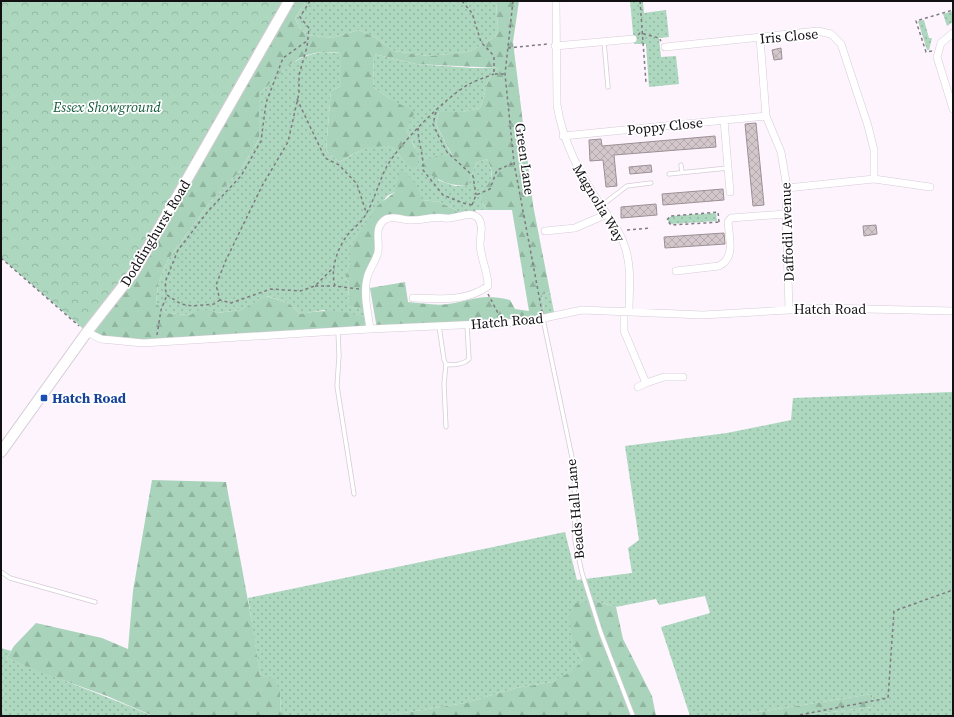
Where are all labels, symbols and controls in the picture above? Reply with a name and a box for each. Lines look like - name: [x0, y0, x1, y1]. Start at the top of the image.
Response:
- street label: Iris Close: [759, 23, 819, 49]
- park label: Essex Showground: [52, 97, 162, 117]
- street label: Poppy Close: [626, 112, 704, 140]
- street label: Green Lane: [510, 122, 540, 196]
- street label: Magnolia Way: [568, 160, 631, 246]
- street label: Doddinghurst Road: [115, 176, 195, 290]
- street label: Daffodil Avenue: [775, 182, 799, 282]
- street label: Hatch Road: [794, 299, 866, 319]
- street label: Hatch Road: [470, 308, 544, 334]
- place label: Hatch Road: [52, 388, 127, 408]
- marker: Hatch Road: [39, 393, 49, 403]
- street label: Beads Hall Lane: [561, 458, 589, 560]

